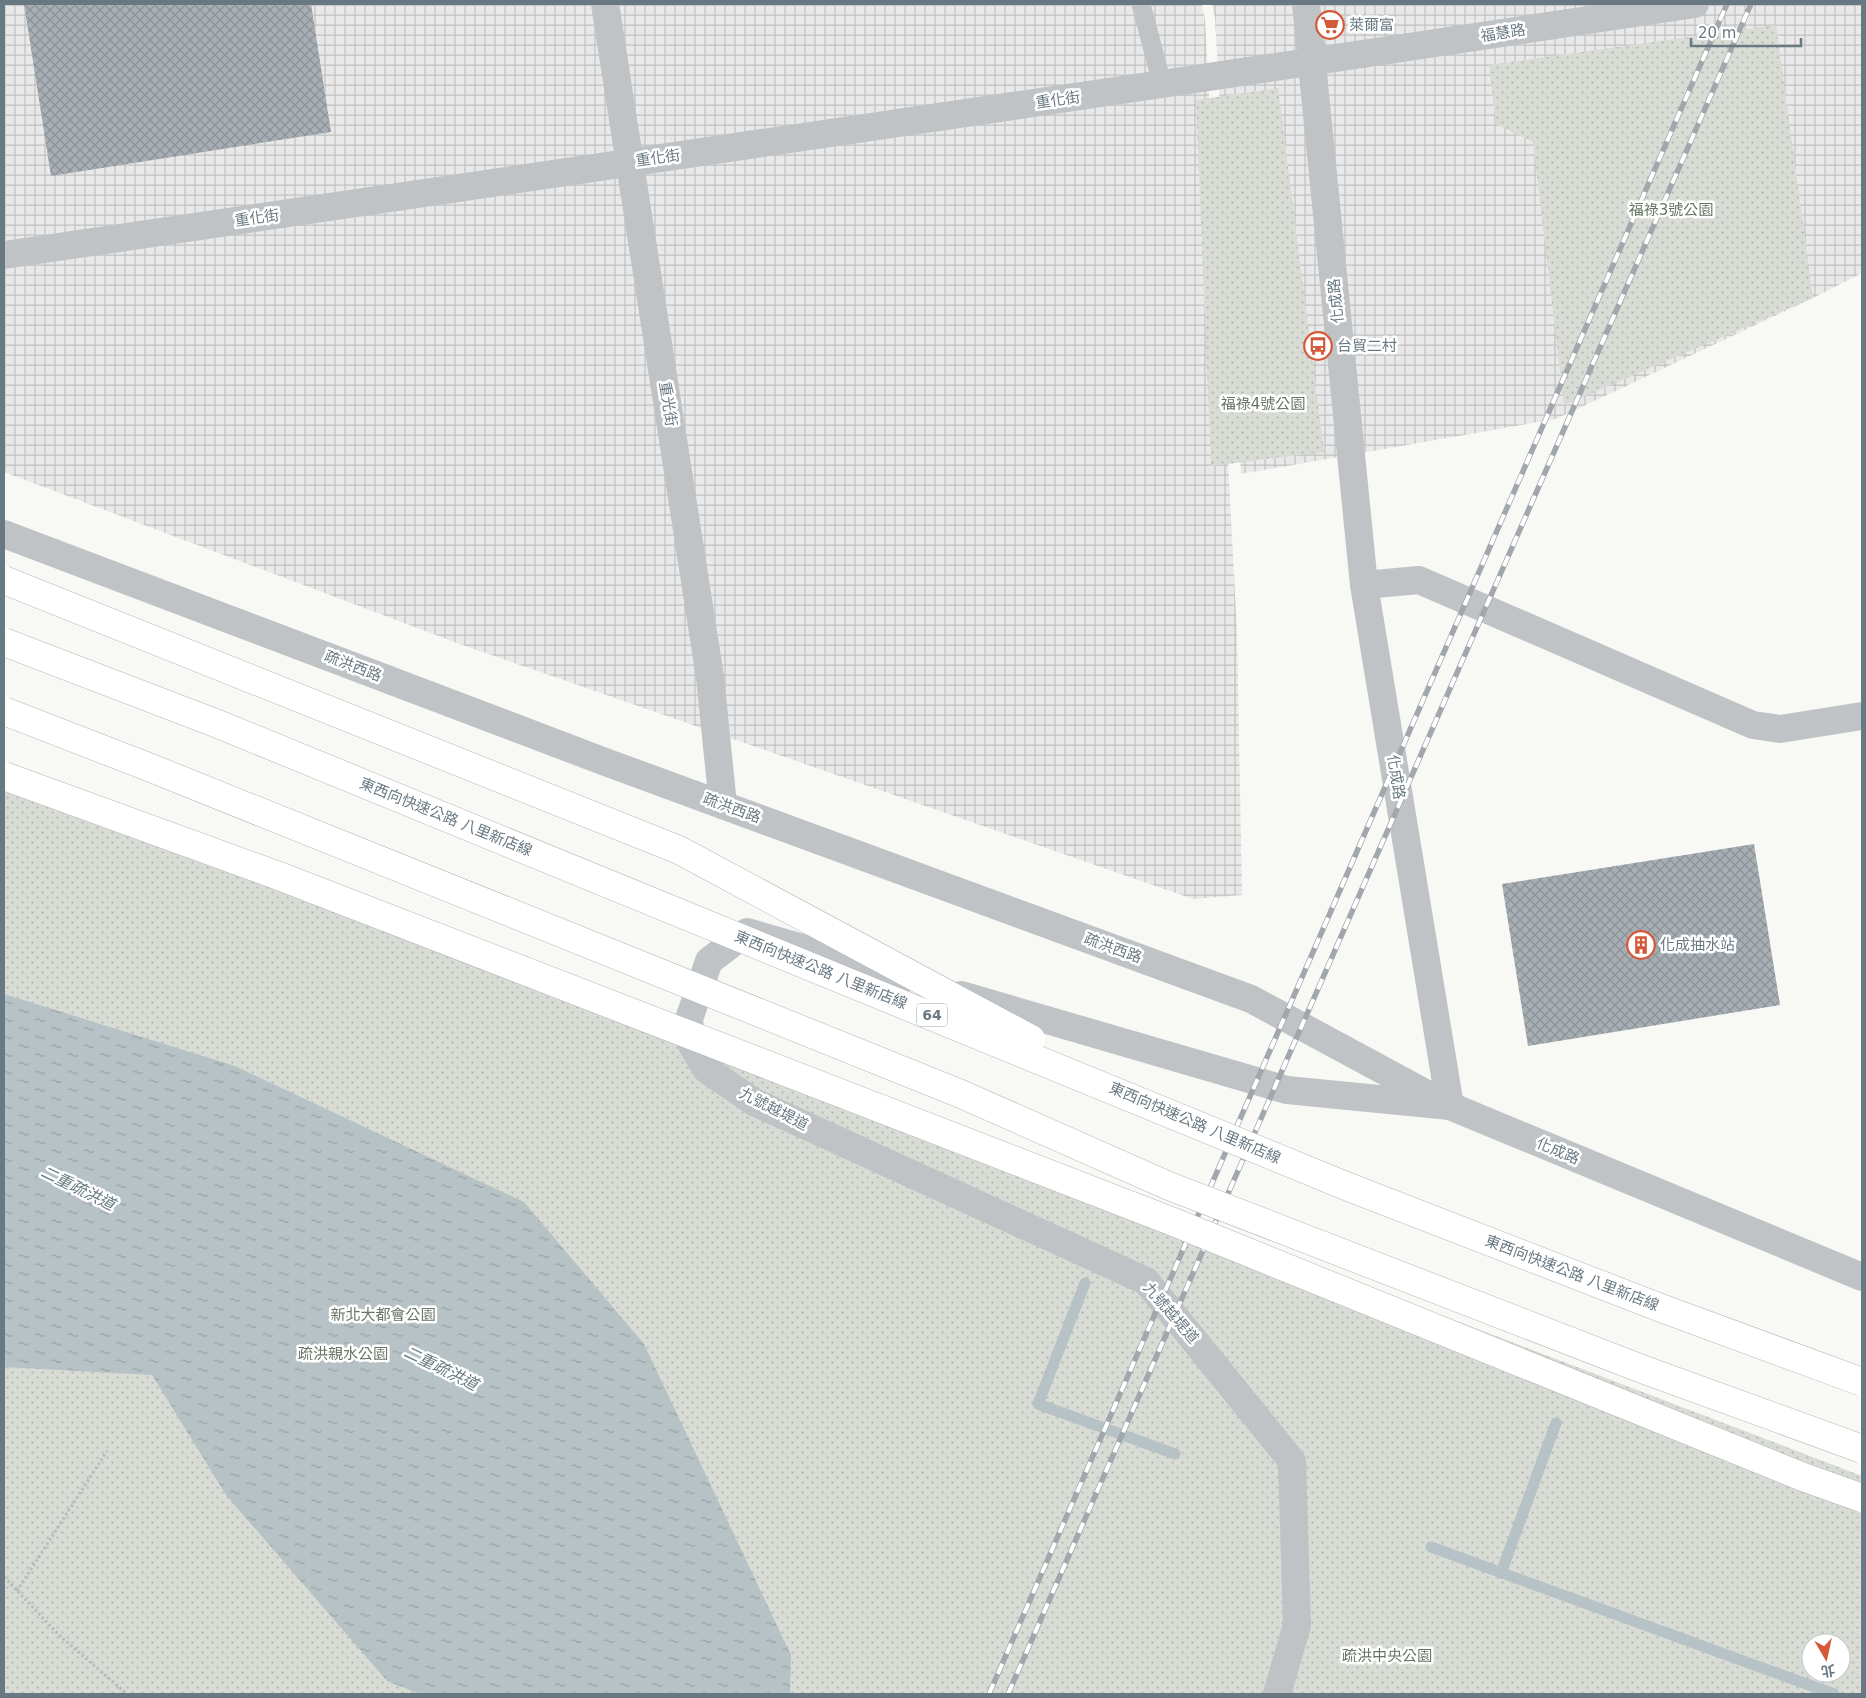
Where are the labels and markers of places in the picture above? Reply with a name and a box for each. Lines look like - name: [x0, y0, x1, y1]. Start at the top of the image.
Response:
- supermarket icon: 萊爾富: [1315, 10, 1345, 40]
- place label: 萊爾富: [1349, 16, 1394, 34]
- bus stop icon: 台貿二村: [1303, 331, 1333, 361]
- place label: 台貿二村: [1337, 337, 1397, 355]
- building icon: 化成抽水站: [1626, 930, 1656, 960]
- place label: 化成抽水站: [1660, 936, 1735, 954]

